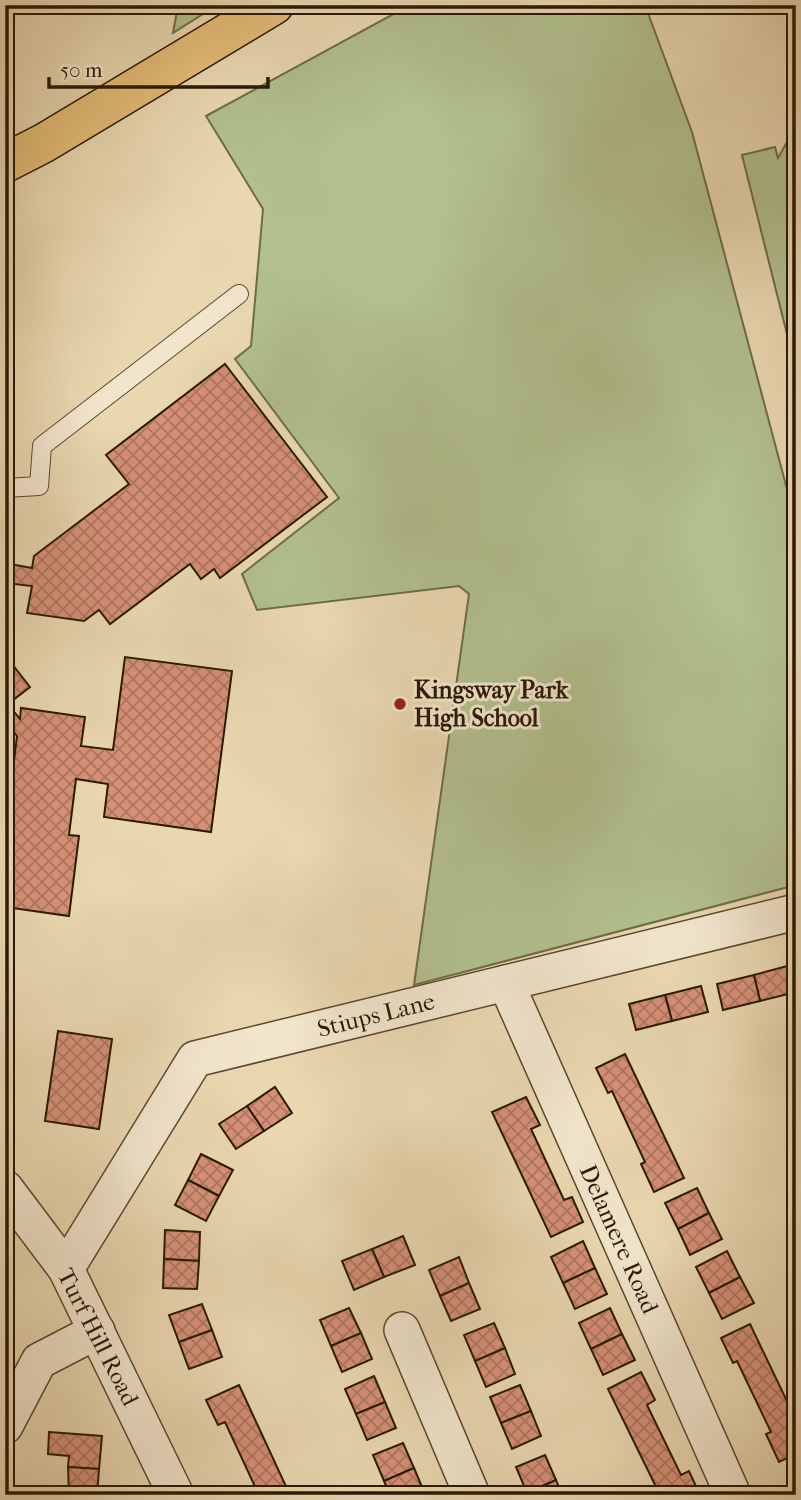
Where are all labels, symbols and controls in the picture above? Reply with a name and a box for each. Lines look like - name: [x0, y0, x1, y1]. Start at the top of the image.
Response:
- scale bar: [49, 46, 268, 90]
- text: 50 m: [60, 58, 103, 82]
- place label: Kingsway Park High School: [414, 676, 569, 732]
- marker: Kingsway Park High School: [392, 696, 408, 712]
- street label: Stiups Lane: [314, 987, 438, 1043]
- street label: Delamere Road: [574, 1160, 665, 1319]
- street label: Turf Hill Road: [51, 1264, 145, 1411]

